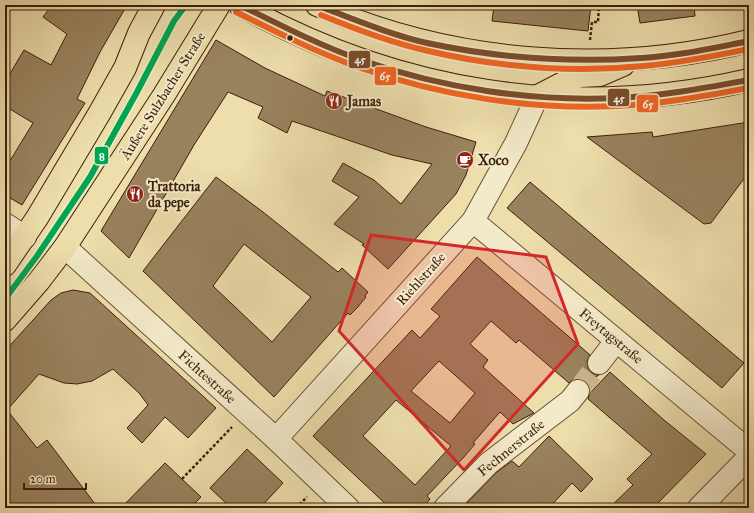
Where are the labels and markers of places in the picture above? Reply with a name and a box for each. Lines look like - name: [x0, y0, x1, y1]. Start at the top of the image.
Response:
- unlabelled marker: [285, 33, 295, 43]
- restaurant icon: Jamas: [324, 91, 344, 111]
- place label: Jamas: [345, 93, 381, 111]
- cafe icon: Xoco: [455, 150, 475, 170]
- place label: Xoco: [477, 152, 509, 169]
- place label: Trattoria da pepe: [147, 178, 202, 212]
- restaurant icon: Trattoria da pepe: [125, 184, 145, 204]

